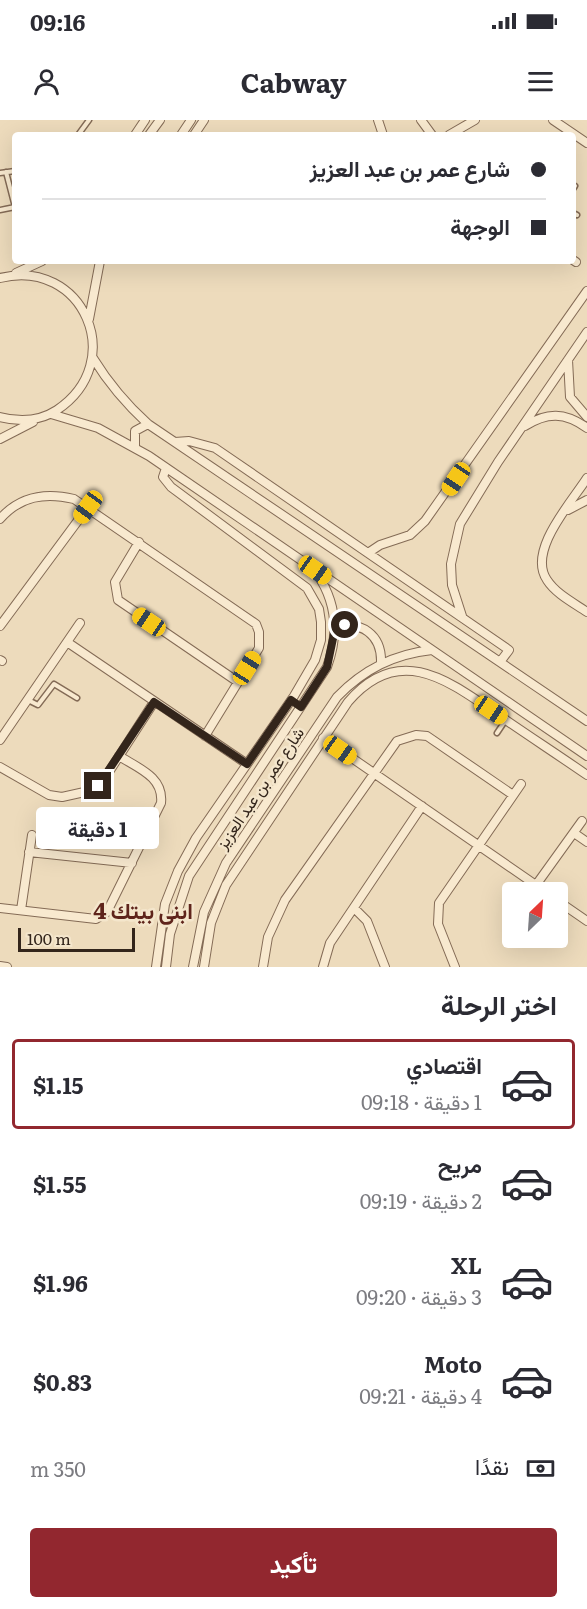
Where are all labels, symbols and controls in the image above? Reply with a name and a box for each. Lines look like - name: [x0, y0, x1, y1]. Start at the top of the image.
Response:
- text: 09:16: [30, 5, 85, 38]
- text: Cabway: [241, 61, 346, 101]
- icon: person: [30, 65, 63, 98]
- icon: menu: [524, 65, 557, 98]
- text: شارع عمر بن عبد العزيز: [310, 151, 510, 184]
- text: الوجهة: [450, 209, 510, 242]
- car: [438, 459, 474, 499]
- car: [70, 487, 106, 527]
- car: [295, 552, 335, 588]
- car: [129, 604, 169, 640]
- route start: [331, 611, 358, 638]
- car: [230, 648, 264, 688]
- car: [471, 692, 511, 728]
- street label: شارع عمر بن عبد العزيز: [209, 722, 310, 855]
- car: [320, 732, 360, 768]
- route end: [84, 772, 111, 799]
- callout: 1 دقيقة: [36, 807, 160, 849]
- text: 1 دقيقة: [68, 813, 127, 843]
- north arrow: [502, 882, 568, 948]
- map controls: [502, 882, 568, 948]
- district label: ابنى بيتك 4: [93, 893, 193, 926]
- scale bar: [18, 925, 135, 953]
- text: 100 m: [27, 926, 71, 950]
- text: اختر الرحلة: [441, 983, 557, 1023]
- text: اقتصادي: [406, 1048, 482, 1081]
- icon: car: [500, 1057, 554, 1111]
- text: $1.15: [33, 1068, 84, 1101]
- text: 1 دقيقة · 09:18: [361, 1086, 482, 1116]
- text: مريح: [438, 1147, 482, 1180]
- icon: car: [500, 1156, 554, 1210]
- text: $1.55: [33, 1167, 86, 1200]
- text: 2 دقيقة · 09:19: [360, 1185, 482, 1215]
- text: XL: [451, 1248, 482, 1281]
- icon: car: [500, 1255, 554, 1309]
- text: $1.96: [33, 1266, 88, 1299]
- text: 3 دقيقة · 09:20: [356, 1281, 482, 1311]
- text: Moto: [424, 1347, 482, 1380]
- icon: car: [500, 1354, 554, 1408]
- text: $0.83: [33, 1365, 92, 1398]
- text: 4 دقيقة · 09:21: [359, 1380, 482, 1410]
- text: نقدًا: [475, 1449, 509, 1482]
- icon: cash: [524, 1452, 557, 1485]
- text: 350 m: [30, 1453, 86, 1483]
- button: تأكيد: [30, 1528, 557, 1597]

